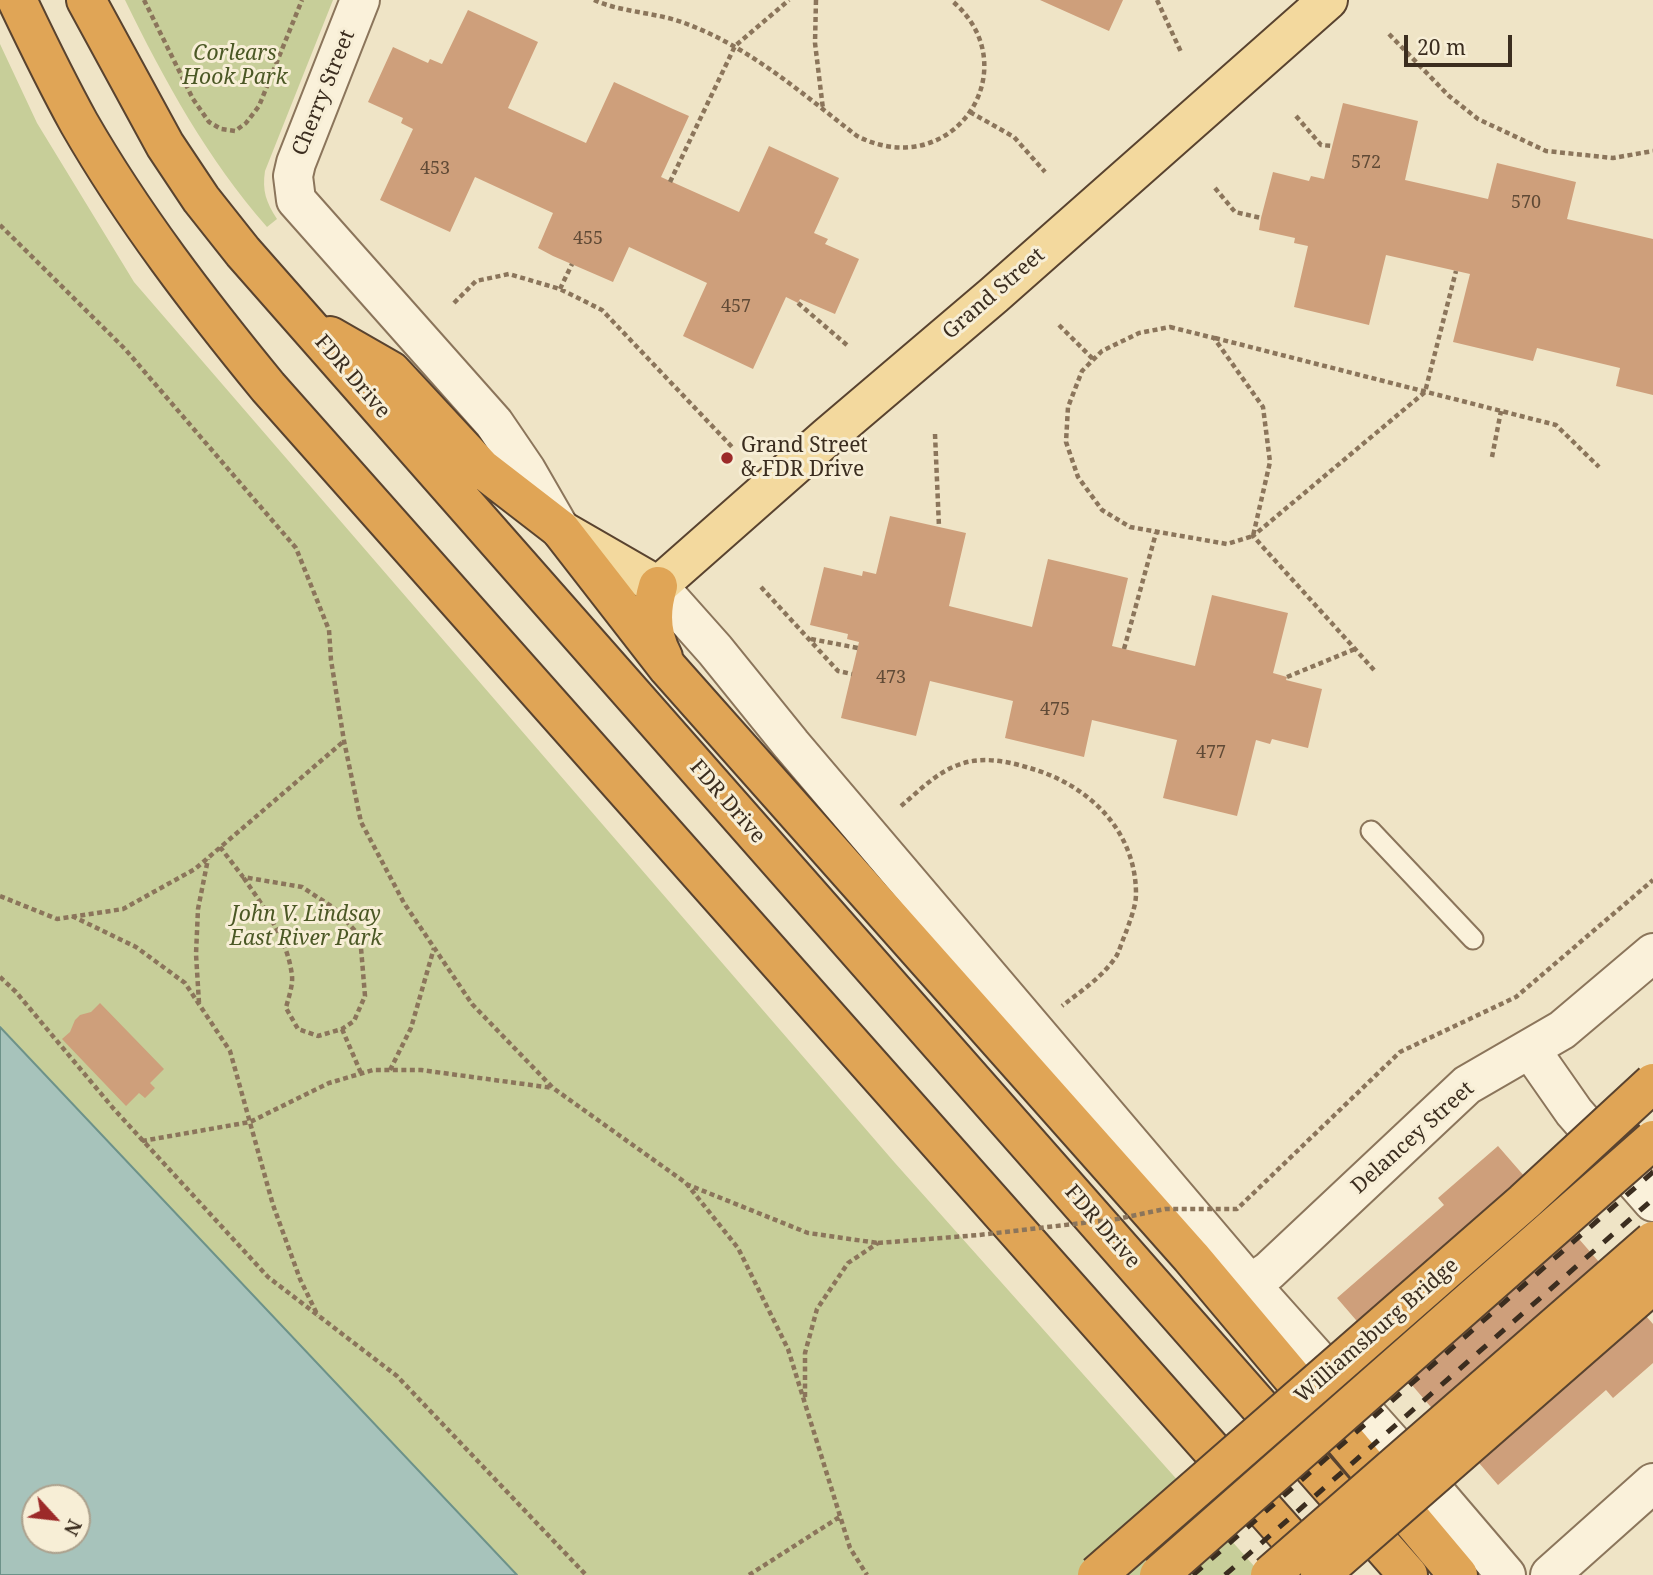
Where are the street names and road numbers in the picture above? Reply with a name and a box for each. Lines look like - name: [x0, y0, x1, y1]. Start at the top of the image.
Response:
- street label: Cherry Street: [287, 27, 361, 159]
- street label: Grand Street: [938, 243, 1050, 345]
- street label: FDR Drive: [309, 330, 395, 424]
- street label: FDR Drive: [684, 755, 770, 849]
- street label: Delancey Street: [1347, 1076, 1479, 1200]
- street label: FDR Drive: [1059, 1180, 1145, 1274]
- street label: Williamsburg Bridge: [1290, 1253, 1464, 1409]

